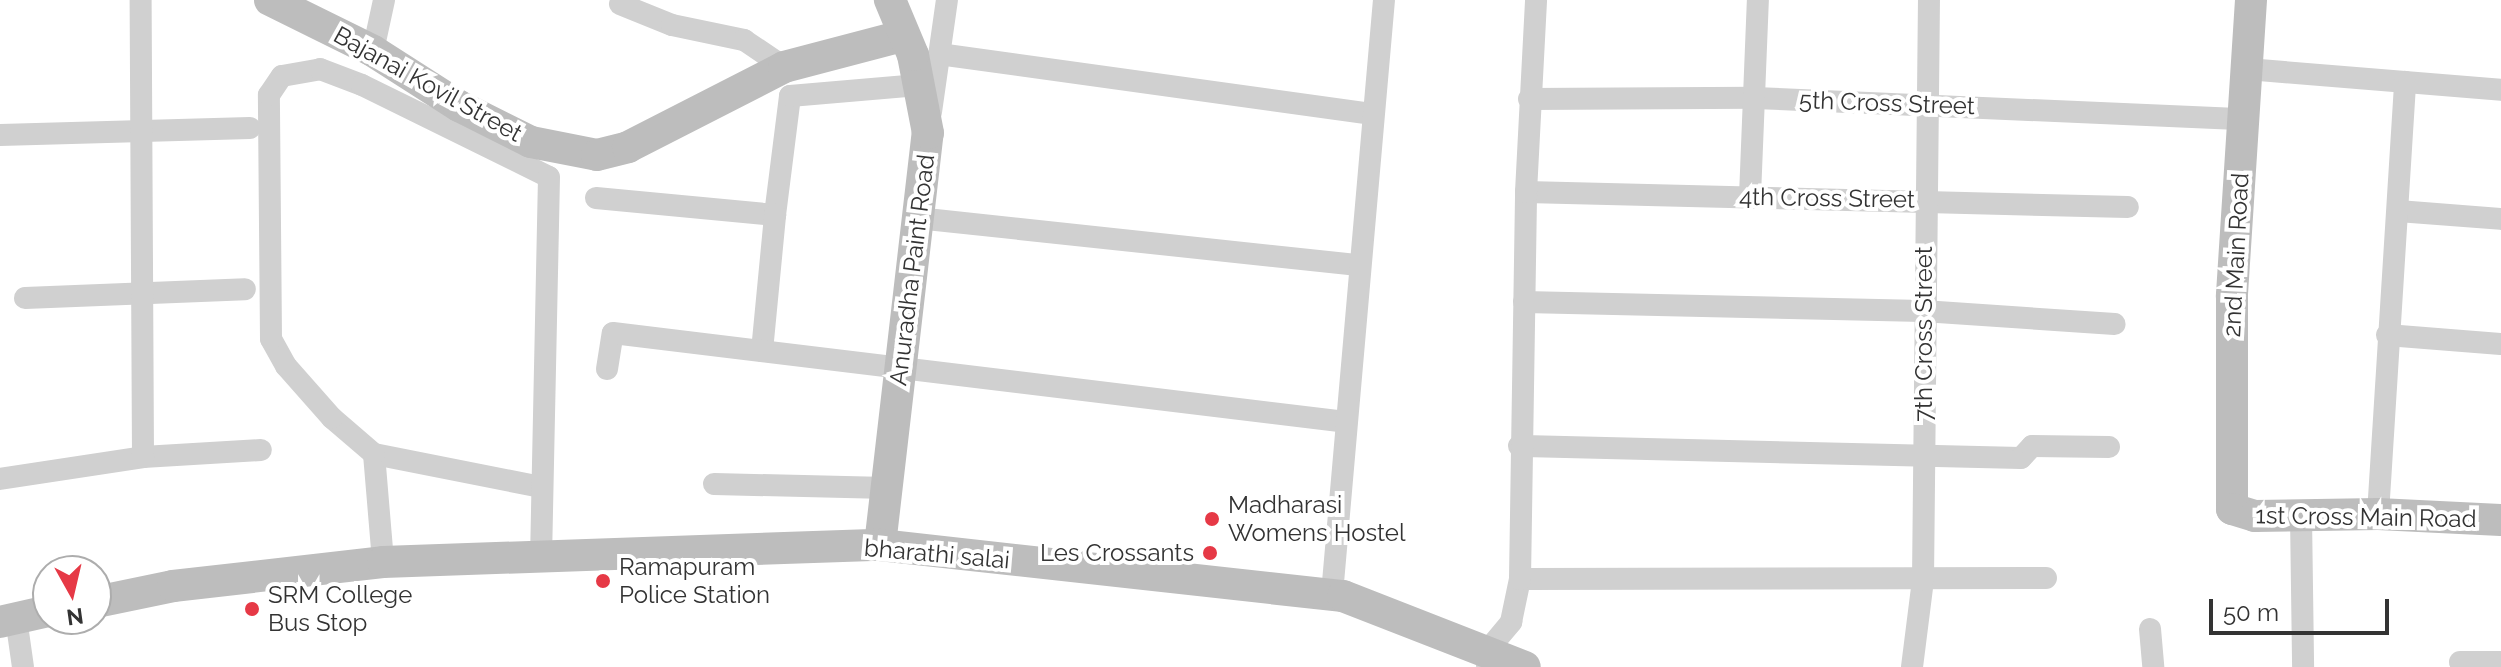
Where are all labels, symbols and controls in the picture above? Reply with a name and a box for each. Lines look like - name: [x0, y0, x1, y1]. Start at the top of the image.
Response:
- street label: Bajanai Kovil Street: [328, 20, 528, 148]
- street label: 5th Cross Street: [1799, 86, 1975, 120]
- street label: Anuradha Paint Road: [884, 153, 940, 387]
- street label: 2nd Main Road: [2217, 172, 2255, 338]
- street label: 4th Cross Street: [1739, 182, 1915, 214]
- street label: 7th Cross Street: [1910, 246, 1938, 422]
- place label: Madharasi Womens Hostel: [1228, 491, 1405, 547]
- street label: 1st Cross Main Road: [2255, 501, 2477, 533]
- marker: Madharasi Womens Hostel: [1203, 510, 1221, 528]
- street label: bharathi salai: [863, 533, 1011, 575]
- place label: Les Crossants: [1040, 539, 1194, 567]
- marker: Les Crossants: [1201, 544, 1219, 562]
- place label: Ramapuram Police Station: [619, 553, 770, 609]
- north arrow: [32, 555, 112, 635]
- marker: Ramapuram Police Station: [594, 572, 612, 590]
- place label: SRM College Bus Stop: [268, 581, 412, 637]
- scale bar: [2213, 583, 2393, 633]
- text: 50 m: [2223, 598, 2279, 627]
- marker: SRM College Bus Stop: [243, 600, 261, 618]
- text: N: [65, 603, 85, 631]

